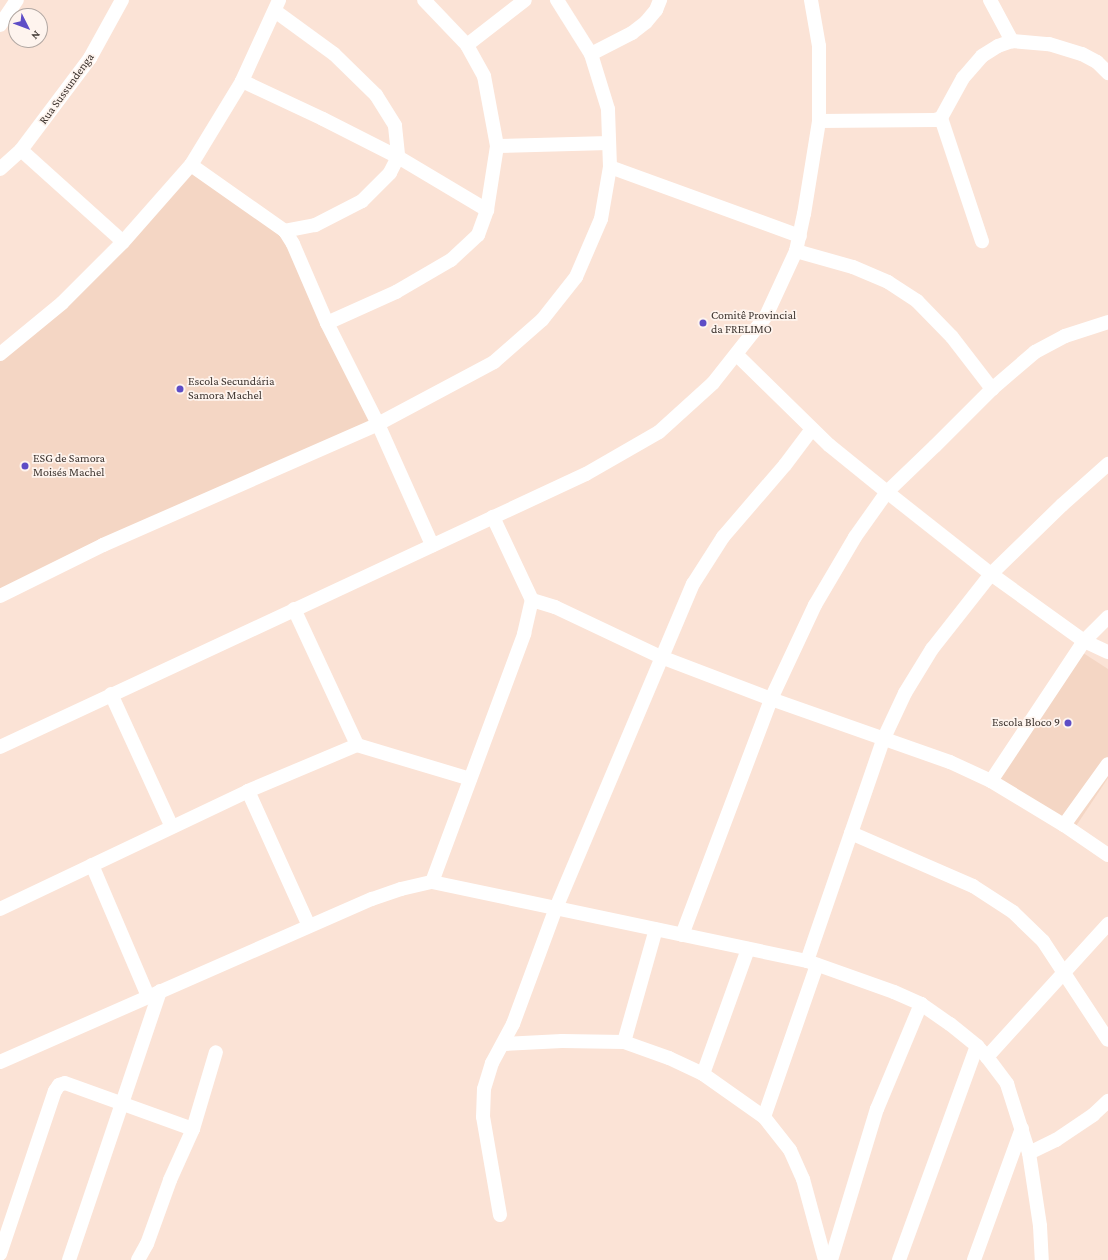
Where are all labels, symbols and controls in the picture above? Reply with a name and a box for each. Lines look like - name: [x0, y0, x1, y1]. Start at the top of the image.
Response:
- north arrow: [8, 8, 48, 48]
- text: N: [29, 29, 43, 42]
- street label: Rua Sussundenga: [36, 51, 98, 127]
- place label: Comitê Provincial da FRELIMO: [711, 309, 796, 337]
- marker: Comitê Provincial da FRELIMO: [698, 318, 708, 328]
- place label: Escola Secundária Samora Machel: [188, 375, 275, 403]
- marker: Escola Secundária Samora Machel: [175, 384, 185, 394]
- place label: ESG de Samora Moisés Machel: [33, 452, 105, 480]
- marker: ESG de Samora Moisés Machel: [20, 461, 30, 471]
- place label: Escola Bloco 9: [992, 716, 1060, 730]
- marker: Escola Bloco 9: [1063, 718, 1073, 728]

